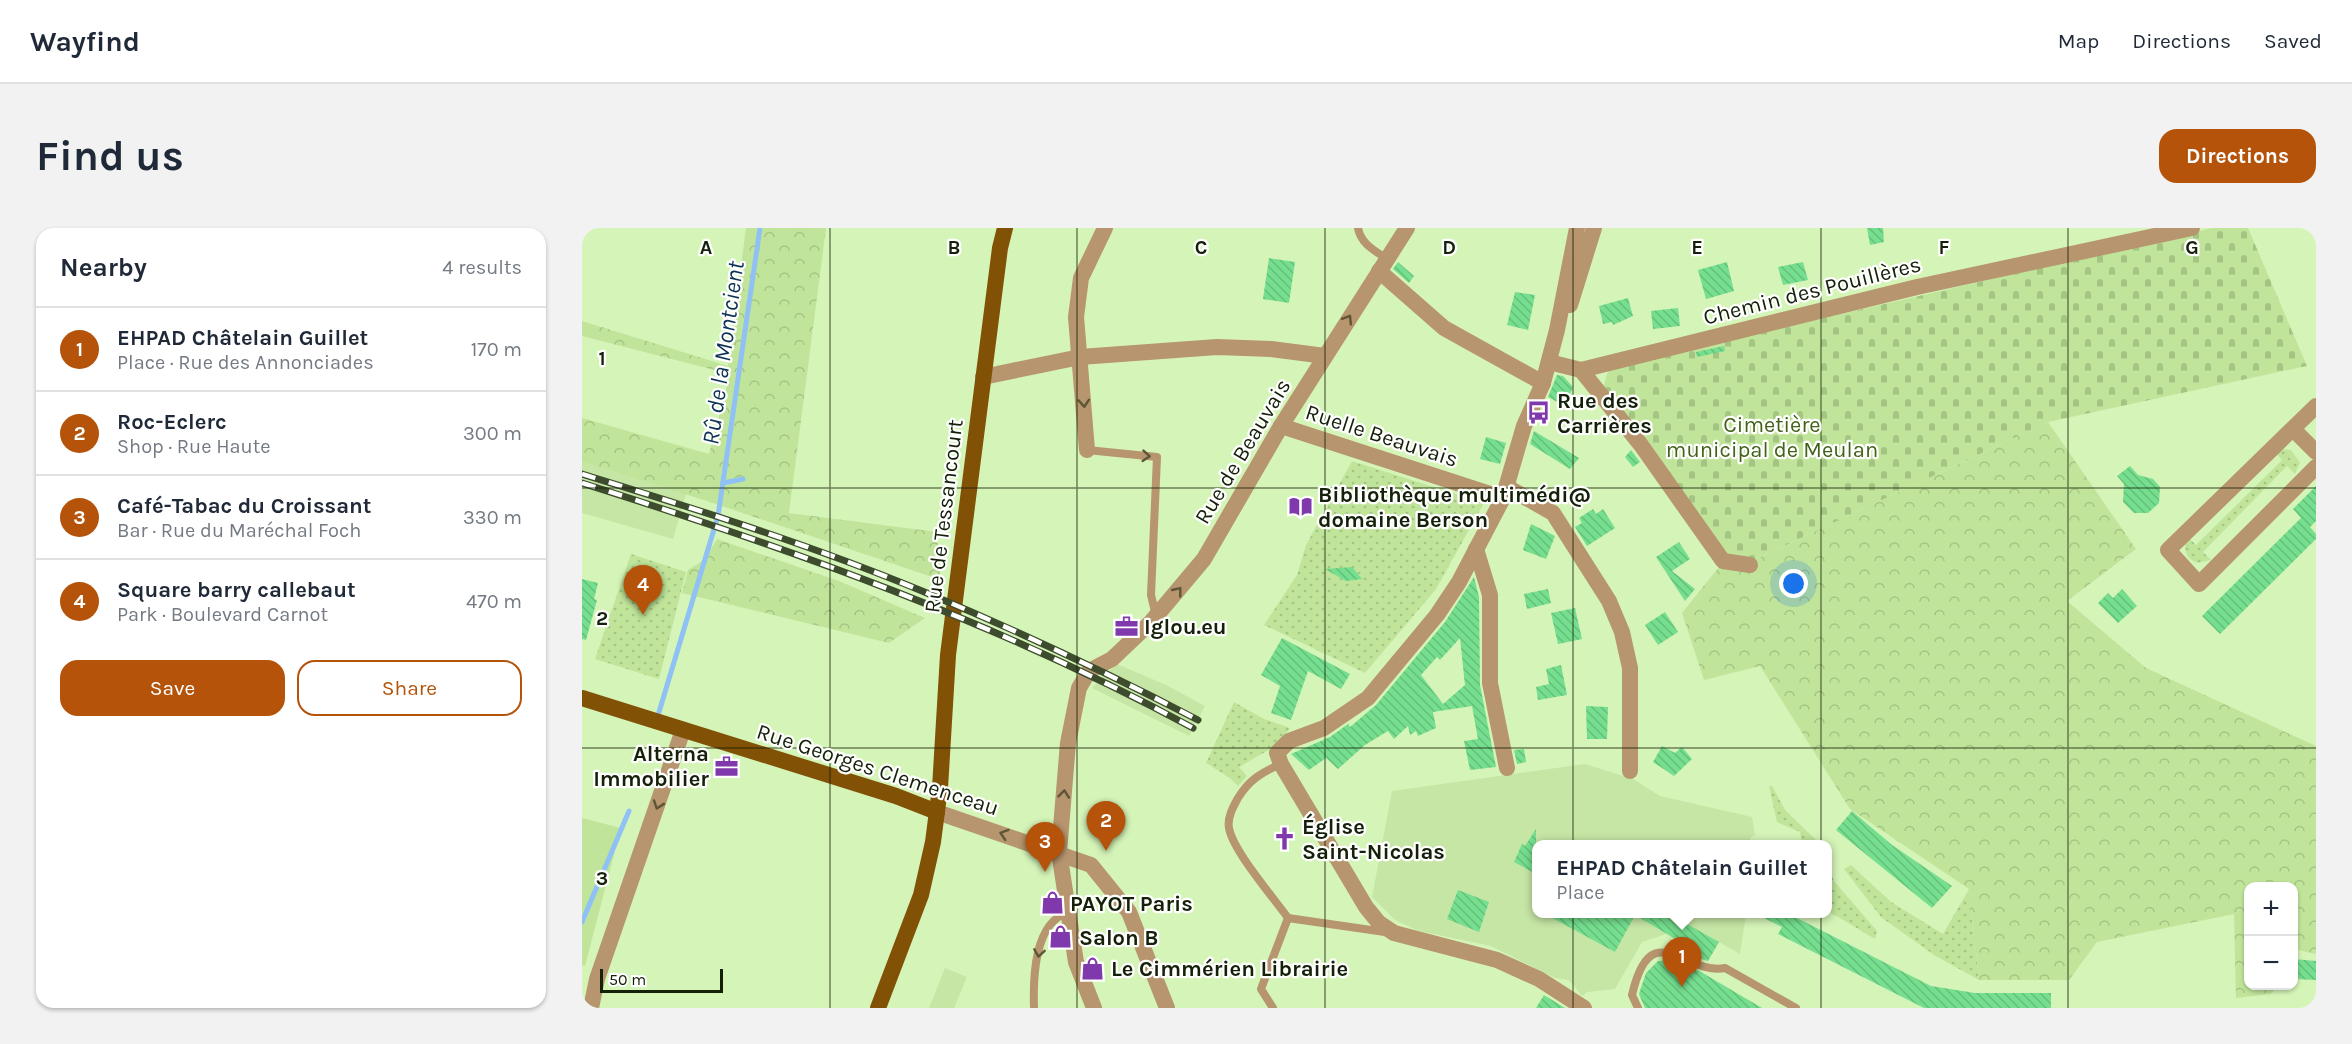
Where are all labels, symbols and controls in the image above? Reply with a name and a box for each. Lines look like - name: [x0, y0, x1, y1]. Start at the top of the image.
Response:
- text: Wayfind: [30, 25, 140, 58]
- text: Map: [2058, 29, 2099, 53]
- text: Directions: [2132, 29, 2231, 53]
- text: Saved: [2264, 29, 2322, 53]
- button: Directions: [2159, 129, 2316, 183]
- text: Find us: [36, 131, 184, 181]
- text: A: [700, 236, 713, 259]
- text: B: [948, 236, 960, 259]
- text: C: [1195, 236, 1207, 259]
- text: D: [1442, 236, 1456, 259]
- text: E: [1691, 236, 1703, 259]
- text: F: [1939, 236, 1950, 259]
- text: G: [2185, 236, 2199, 259]
- street label: Chemin des Pouillères: [1701, 251, 1924, 331]
- text: Nearby: [60, 252, 147, 283]
- text: 4 results: [442, 256, 522, 279]
- water label: Rû de la Montcient: [696, 259, 750, 447]
- one-way arrow: [1341, 315, 1353, 325]
- text: EHPAD Châtelain Guillet: [117, 325, 368, 351]
- text: 1: [76, 338, 83, 361]
- text: 170 m: [471, 338, 522, 361]
- text: 1: [598, 347, 606, 370]
- text: Place · Rue des Annonciades: [117, 351, 374, 374]
- street label: Rue de Beauvais: [1189, 374, 1296, 529]
- place label: Rue des Carrières: [1557, 388, 1652, 439]
- one-way arrow: [1077, 399, 1090, 408]
- street label: Ruelle Beauvais: [1302, 399, 1461, 473]
- bus stop icon: Rue des Carrières: [1526, 400, 1552, 426]
- text: Roc-Eclerc: [117, 409, 227, 435]
- park label: Cimetière municipal de Meulan: [1666, 412, 1878, 463]
- street label: Rue de Tessancourt: [919, 418, 969, 614]
- text: 2: [73, 422, 86, 445]
- text: 300 m: [463, 422, 522, 445]
- text: Shop · Rue Haute: [117, 435, 271, 458]
- one-way arrow: [1141, 449, 1150, 462]
- place label: Bibliothèque multimédi@ domaine Berson: [1318, 482, 1591, 533]
- text: Café-Tabac du Croissant: [117, 493, 371, 519]
- library icon: Bibliothèque multimédi@ domaine Berson: [1287, 494, 1313, 520]
- text: 3: [73, 506, 86, 529]
- text: 330 m: [463, 506, 522, 529]
- text: Bar · Rue du Maréchal Foch: [117, 519, 361, 542]
- pin: 4: [624, 566, 662, 615]
- your location: [1779, 569, 1808, 598]
- text: Square barry callebaut: [117, 577, 356, 603]
- one-way arrow: [1171, 587, 1182, 598]
- text: 4: [74, 590, 85, 613]
- text: 470 m: [466, 590, 522, 613]
- text: Park · Boulevard Carnot: [117, 603, 328, 626]
- text: 2: [596, 607, 608, 630]
- office icon: Iglou.eu: [1113, 613, 1139, 639]
- place label: Iglou.eu: [1144, 614, 1227, 640]
- button: Save: [60, 660, 285, 716]
- button: Share: [297, 660, 522, 716]
- street label: Rue Georges Clemenceau: [753, 718, 1002, 821]
- place label: Alterna Immobilier: [593, 741, 709, 792]
- office icon: Alterna Immobilier: [714, 753, 740, 779]
- one-way arrow: [1057, 790, 1070, 799]
- one-way arrow: [652, 799, 665, 810]
- pin: 2: [1086, 802, 1126, 851]
- place label: Église Saint-Nicolas: [1302, 813, 1445, 865]
- pin: 3: [1026, 822, 1064, 872]
- church icon: Église Saint-Nicolas: [1271, 826, 1297, 852]
- one-way arrow: [999, 828, 1010, 841]
- popup: [1532, 840, 1832, 918]
- text: EHPAD Châtelain Guillet: [1556, 855, 1808, 881]
- text: 3: [596, 867, 608, 890]
- text: Place: [1556, 881, 1605, 904]
- map controls: [2244, 882, 2298, 990]
- button: +: [2244, 882, 2298, 936]
- shop icon: PAYOT Paris: [1039, 890, 1065, 916]
- place label: PAYOT Paris: [1070, 891, 1193, 917]
- shop icon: Salon B: [1048, 924, 1074, 950]
- place label: Salon B: [1079, 925, 1159, 951]
- button: −: [2244, 936, 2298, 990]
- pin: 1: [1662, 938, 1702, 987]
- one-way arrow: [1034, 949, 1046, 958]
- shop icon: Le Cimmérien Librairie: [1080, 955, 1106, 981]
- place label: Le Cimmérien Librairie: [1111, 956, 1348, 982]
- scale bar: [600, 966, 723, 994]
- text: 50 m: [609, 970, 646, 989]

